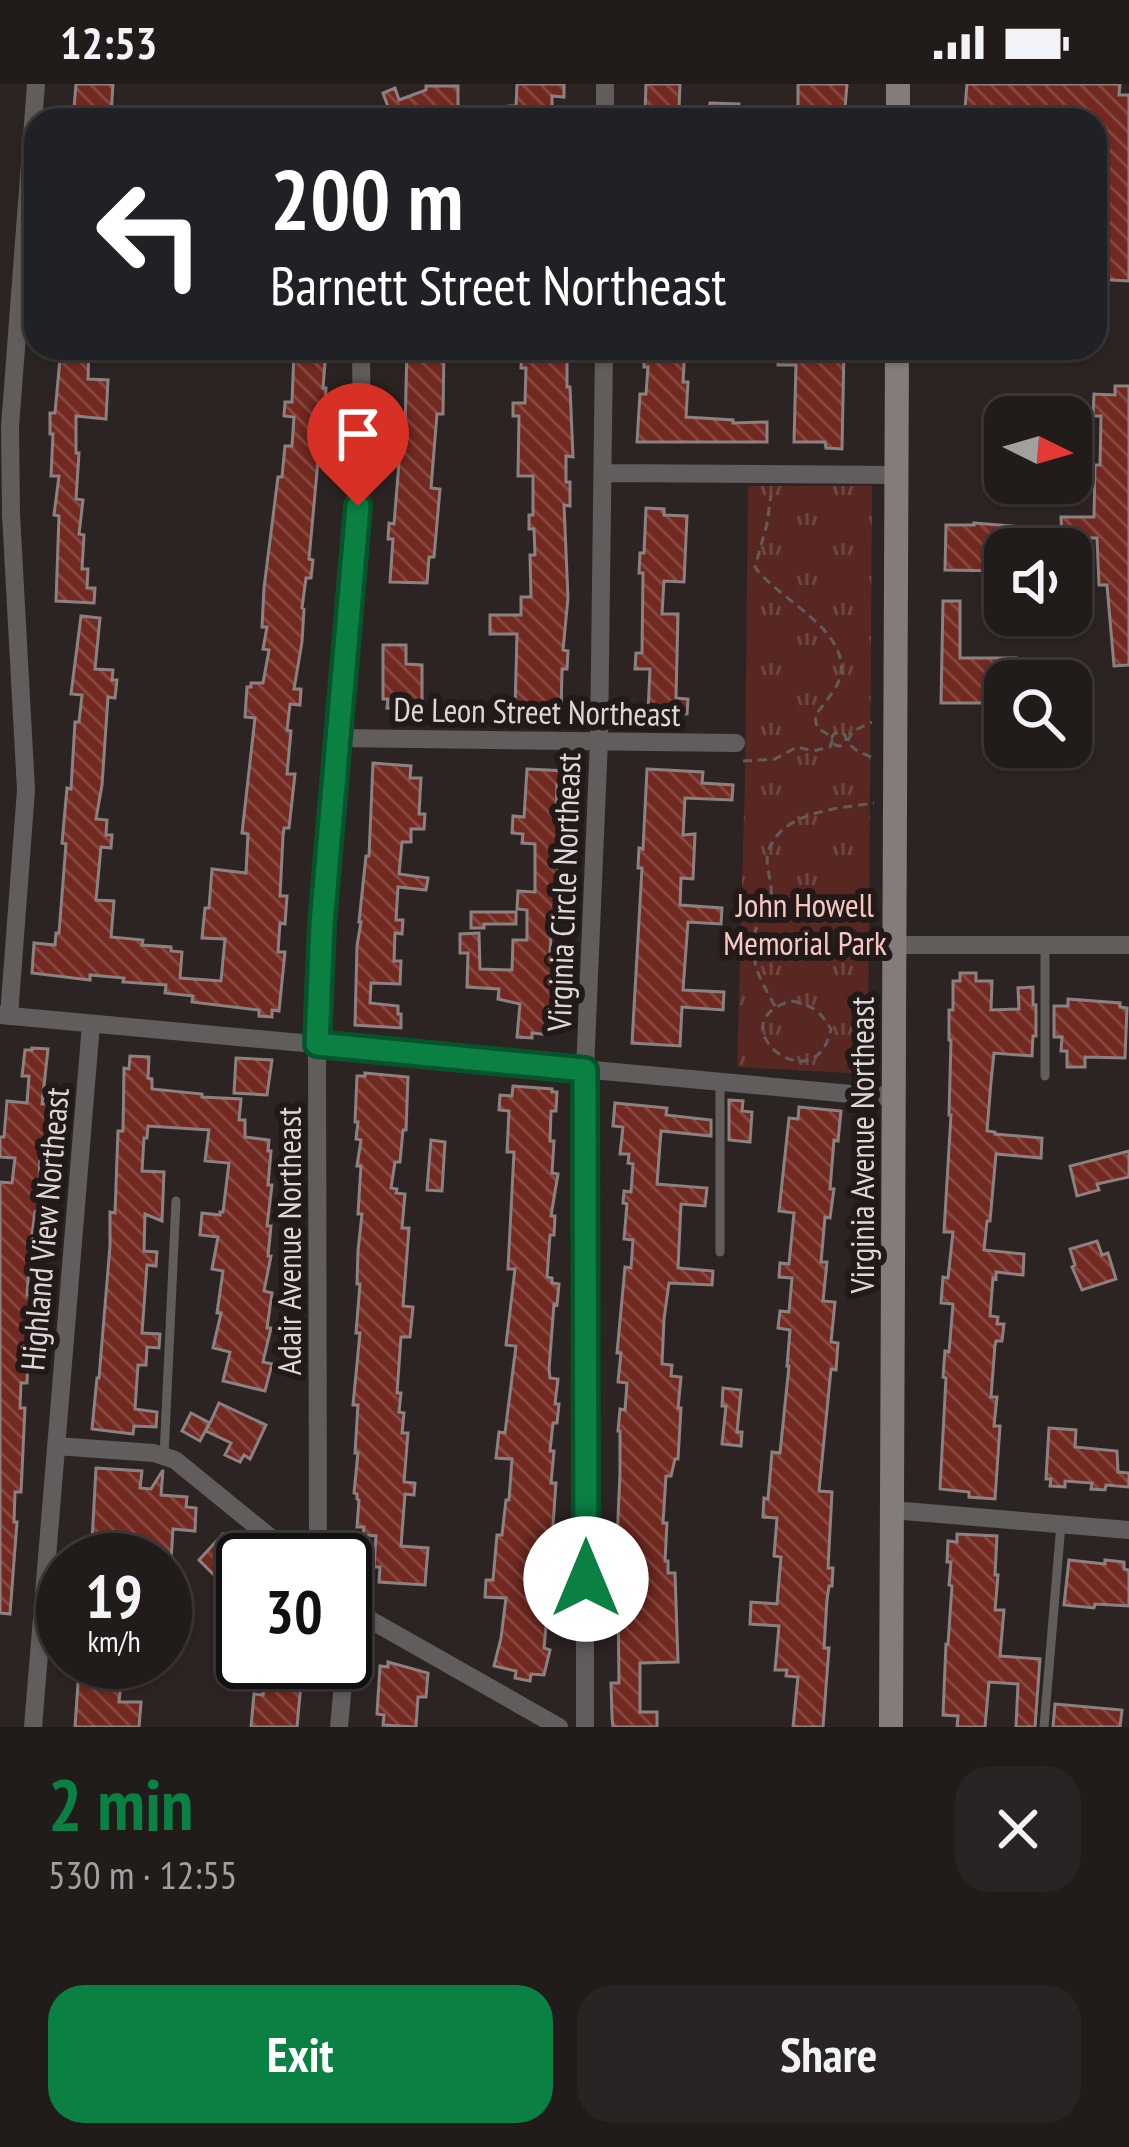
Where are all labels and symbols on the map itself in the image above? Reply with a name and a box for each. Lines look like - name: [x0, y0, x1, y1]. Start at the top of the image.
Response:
- pin: [307, 383, 409, 506]
- north arrow: [984, 396, 1092, 504]
- street label: De Leon Street Northeast: [393, 687, 681, 735]
- street label: Virginia Circle Northeast: [537, 752, 589, 1033]
- park label: John Howell Memorial Park: [723, 883, 887, 964]
- street label: Virginia Avenue Northeast: [840, 997, 883, 1294]
- street label: Highland View Northeast: [10, 1086, 78, 1372]
- street label: Adair Avenue Northeast: [267, 1107, 310, 1375]
- position arrow: [523, 1516, 649, 1642]
- speed limit sign: 30: [216, 1533, 372, 1689]

